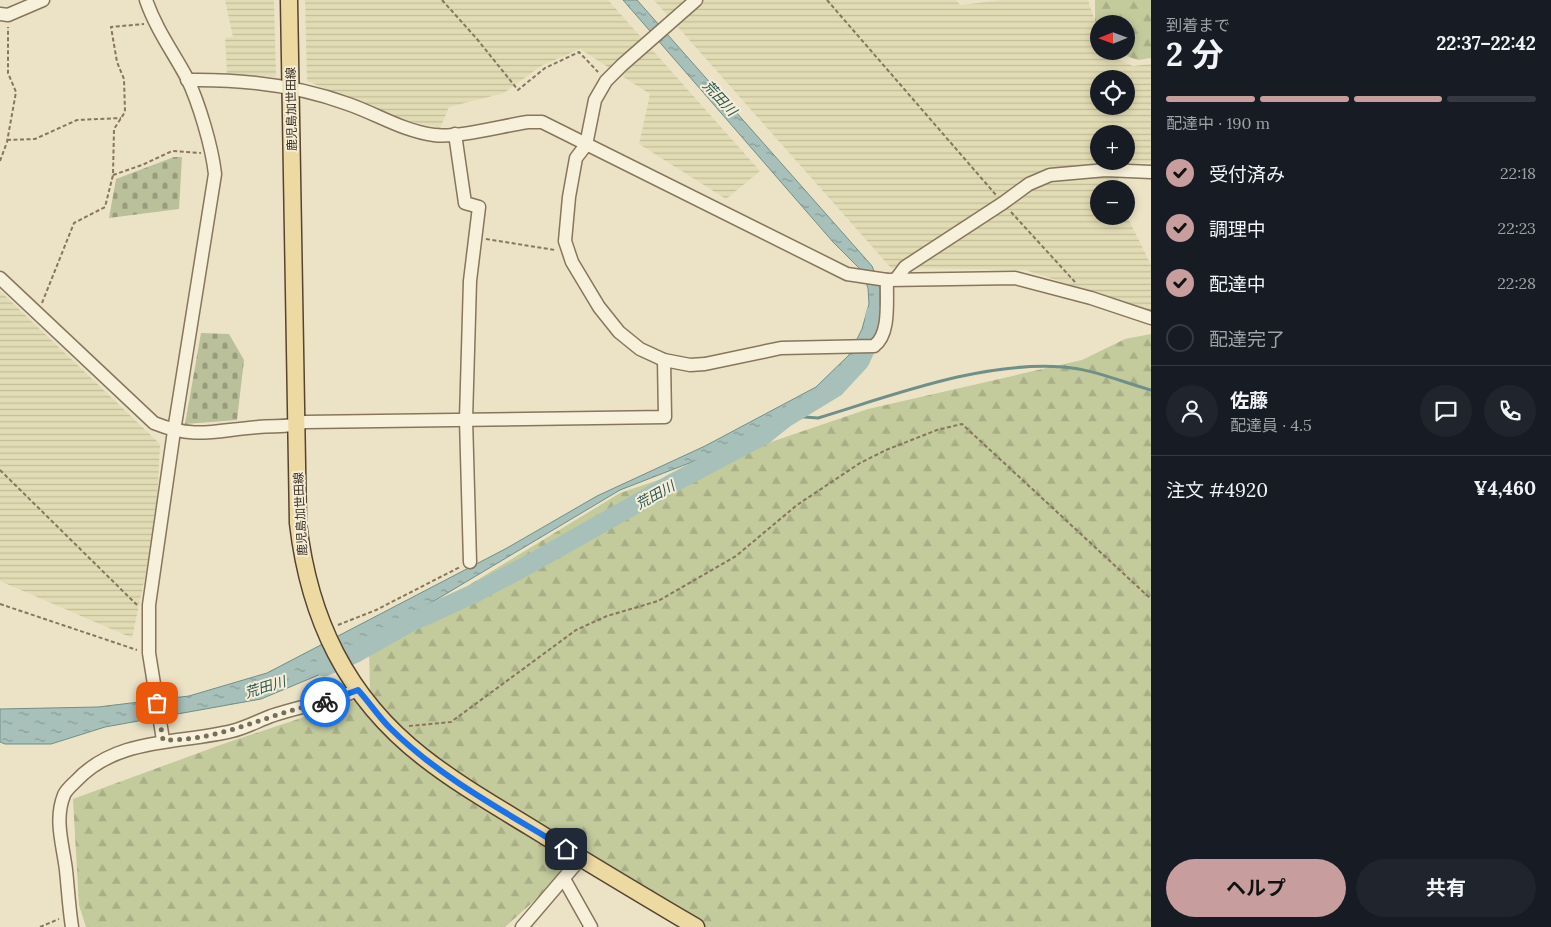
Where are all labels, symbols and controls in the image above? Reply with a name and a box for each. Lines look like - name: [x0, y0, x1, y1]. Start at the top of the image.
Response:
- north arrow: [1090, 15, 1135, 60]
- map controls: [1090, 15, 1135, 225]
- text: 到着まで: [1166, 15, 1230, 35]
- text: 22:37–22:42: [1436, 31, 1536, 55]
- text: 2 分: [1166, 34, 1223, 75]
- street label: 鹿児島加世田線: [283, 67, 299, 151]
- button: locate: [1090, 70, 1135, 115]
- water label: 荒田川: [699, 77, 742, 121]
- text: 配達中 · 190 m: [1166, 113, 1270, 133]
- button: +: [1090, 125, 1135, 170]
- icon: check: [1166, 159, 1194, 187]
- text: 受付済み: [1209, 162, 1285, 186]
- text: 22:18: [1500, 163, 1536, 183]
- button: −: [1090, 180, 1135, 225]
- icon: check: [1166, 214, 1194, 242]
- text: 調理中: [1209, 217, 1266, 241]
- text: 22:23: [1498, 218, 1536, 238]
- icon: check: [1166, 269, 1194, 297]
- text: 配達中: [1209, 272, 1266, 296]
- text: 22:28: [1497, 273, 1536, 293]
- text: 配達完了: [1209, 327, 1285, 351]
- button: person: [1166, 385, 1218, 437]
- button: chat: [1420, 385, 1472, 437]
- button: phone: [1484, 385, 1536, 437]
- text: 佐藤: [1230, 388, 1268, 412]
- text: 配達員 · 4.5: [1230, 415, 1312, 435]
- street label: 鹿児島加世田線: [290, 472, 310, 556]
- water label: 荒田川: [632, 476, 679, 513]
- text: ¥4,460: [1474, 476, 1536, 500]
- text: 注文 #4920: [1166, 478, 1268, 502]
- water label: 荒田川: [242, 672, 290, 702]
- courier: [300, 677, 350, 727]
- pin: [136, 682, 178, 724]
- icon: bike: [311, 688, 339, 716]
- icon: bag: [143, 689, 171, 717]
- pin: [545, 828, 587, 870]
- icon: home: [552, 835, 580, 863]
- button: ヘルプ: [1166, 859, 1346, 917]
- button: 共有: [1356, 859, 1536, 917]

